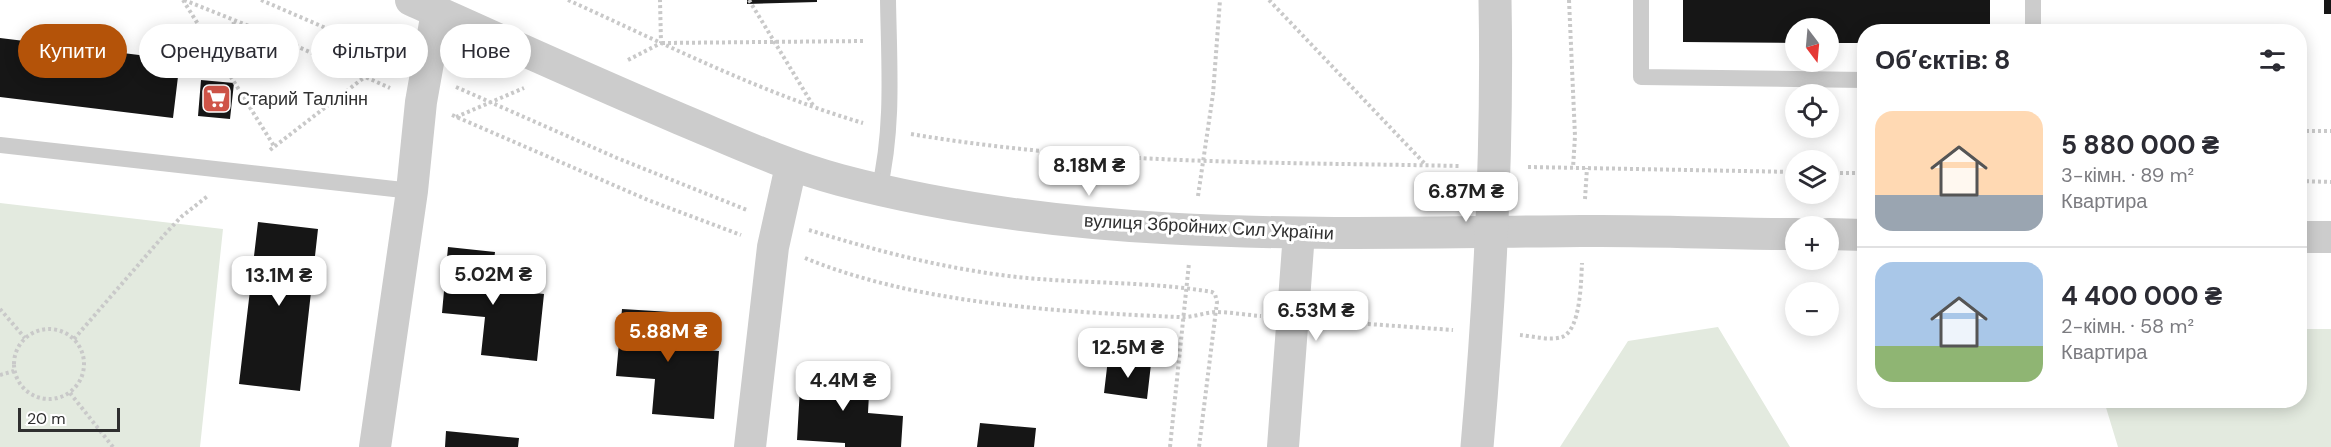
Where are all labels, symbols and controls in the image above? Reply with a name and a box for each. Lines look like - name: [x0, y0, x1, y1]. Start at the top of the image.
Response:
- north arrow: [1785, 18, 1839, 72]
- map controls: [1785, 18, 1839, 336]
- chip: Купити: [18, 24, 127, 78]
- chip: Орендувати: [139, 24, 299, 78]
- chip: Фільтри: [311, 24, 428, 78]
- chip: Нове: [440, 24, 531, 78]
- text: Об’єктів: 8: [1875, 43, 2010, 77]
- icon: filters: [2256, 44, 2289, 77]
- supermarket icon: Старий Таллінн: [200, 83, 232, 115]
- button: locate: [1785, 84, 1839, 138]
- place label: Старий Таллінн: [237, 87, 368, 111]
- text: 5 880 000 ₴: [2061, 128, 2219, 162]
- icon: home: [1923, 135, 1995, 207]
- pin: 8.18M ₴: [1034, 146, 1144, 197]
- button: layers: [1785, 150, 1839, 204]
- text: 8.18M ₴: [1053, 152, 1125, 178]
- text: 3-кімн. · 89 m²: [2061, 162, 2194, 188]
- pin: 6.87M ₴: [1411, 172, 1521, 223]
- text: 6.87M ₴: [1428, 178, 1504, 204]
- text: Квартира: [2061, 188, 2147, 214]
- street label: вулиця Збройних Сил України: [1084, 208, 1334, 246]
- button: +: [1785, 216, 1839, 270]
- pin: 5.02M ₴: [438, 255, 548, 306]
- pin: 13.1M ₴: [224, 256, 334, 307]
- text: 5.02M ₴: [454, 261, 532, 287]
- text: 13.1M ₴: [246, 262, 312, 288]
- text: 4 400 000 ₴: [2061, 279, 2222, 313]
- button: −: [1785, 282, 1839, 336]
- icon: home: [1923, 286, 1995, 358]
- pin: 6.53M ₴: [1261, 291, 1371, 342]
- text: 6.53M ₴: [1277, 297, 1355, 323]
- pin: 5.88M ₴: [613, 312, 723, 363]
- text: 2-кімн. · 58 m²: [2061, 313, 2194, 339]
- text: 5.88M ₴: [629, 318, 707, 344]
- pin: 12.5M ₴: [1073, 328, 1183, 379]
- text: 12.5M ₴: [1092, 334, 1164, 360]
- text: Квартира: [2061, 339, 2147, 365]
- pin: 4.4M ₴: [794, 361, 892, 412]
- text: 4.4M ₴: [810, 367, 876, 393]
- scale bar: [18, 405, 120, 432]
- text: 20 m: [27, 408, 66, 429]

